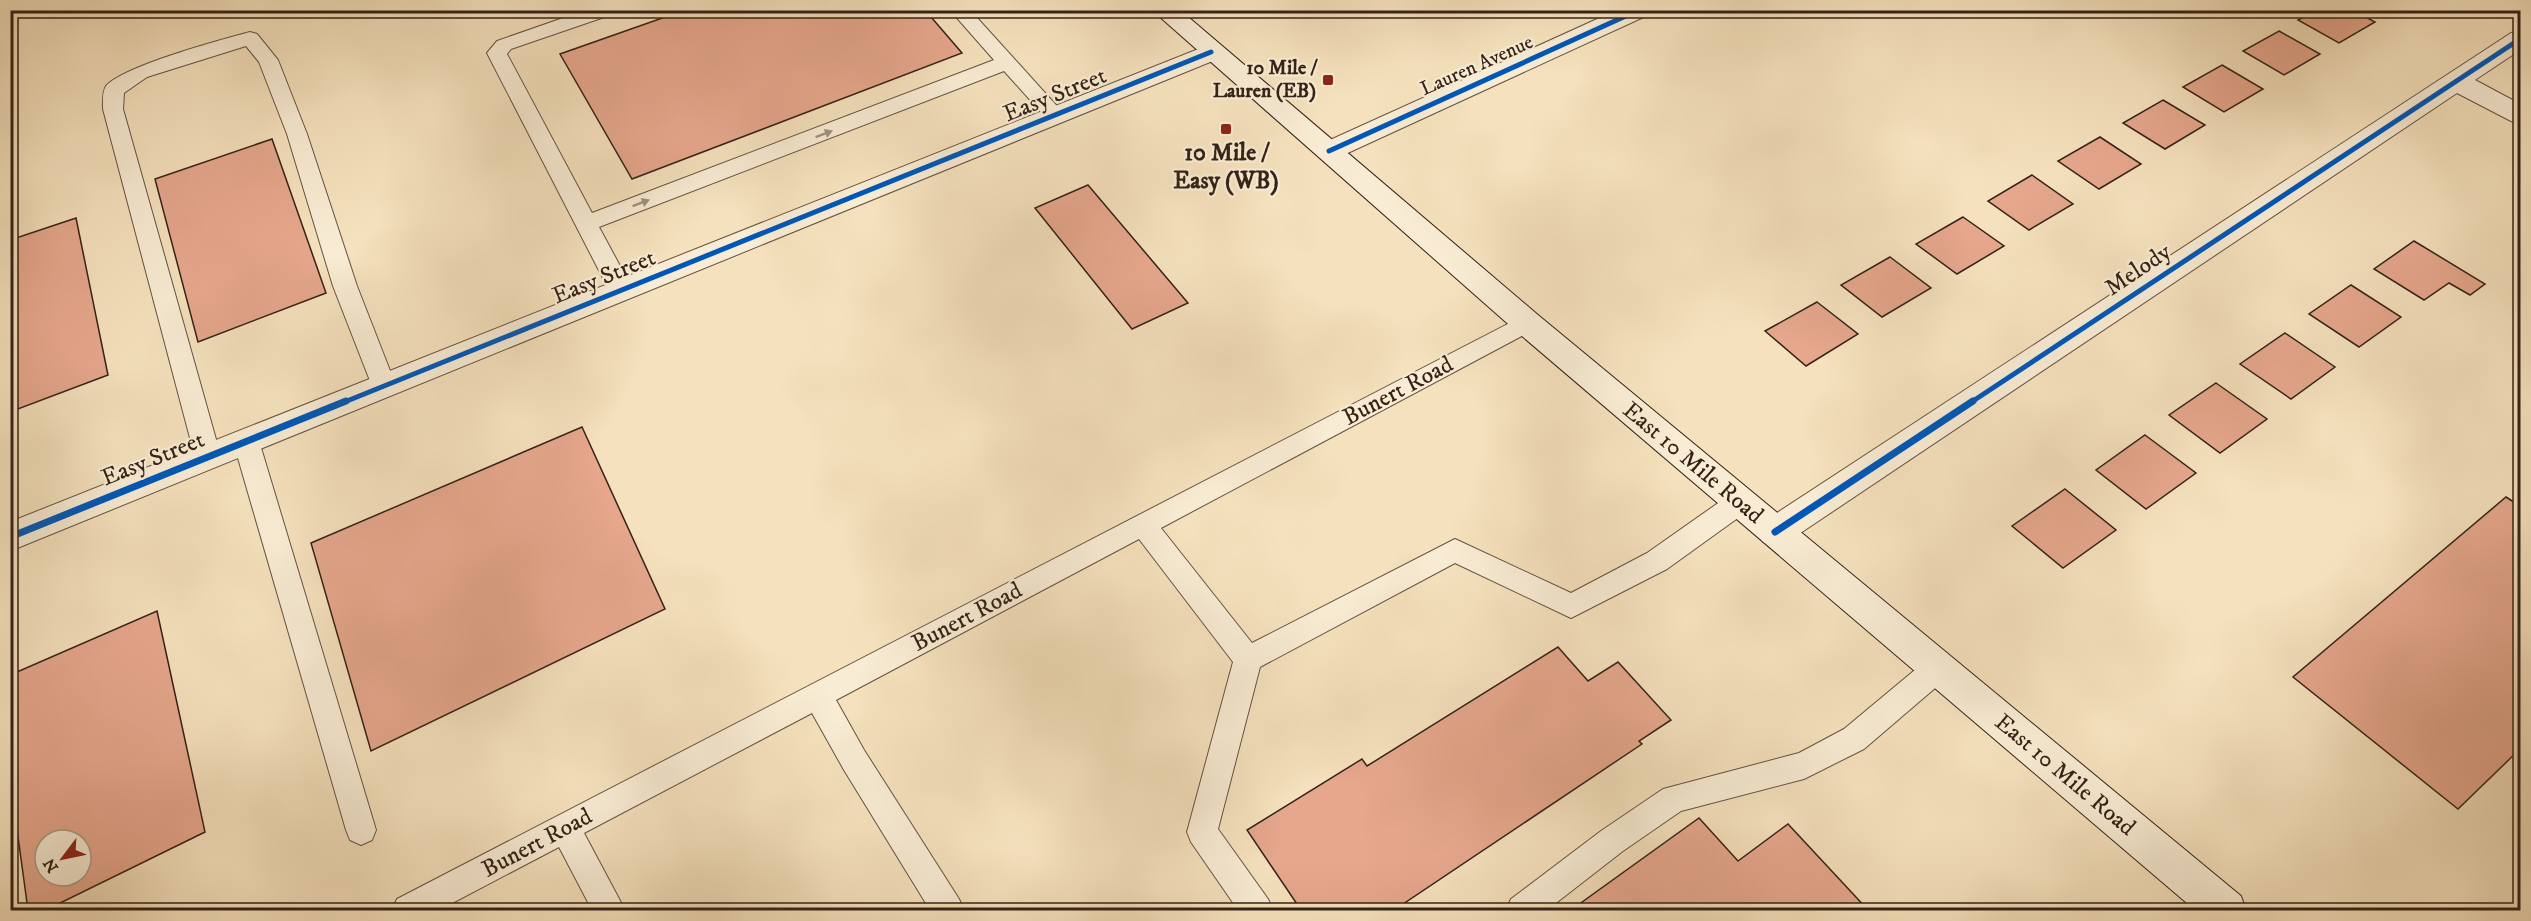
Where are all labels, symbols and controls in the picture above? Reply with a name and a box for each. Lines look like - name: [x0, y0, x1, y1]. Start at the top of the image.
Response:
- street label: Lauren Avenue: [1417, 30, 1537, 102]
- place label: 10 Mile / Lauren (EB): [1213, 56, 1319, 104]
- street label: Easy Street: [999, 61, 1111, 129]
- marker: 10 Mile / Lauren (EB): [1321, 73, 1335, 87]
- marker: 10 Mile / Easy (WB): [1219, 122, 1233, 136]
- one-way arrow: [815, 129, 833, 139]
- place label: 10 Mile / Easy (WB): [1173, 138, 1279, 196]
- one-way arrow: [632, 198, 650, 207]
- street label: Melody: [2099, 237, 2177, 303]
- street label: Easy Street: [548, 243, 660, 311]
- street label: Bunert Road: [1338, 349, 1458, 433]
- street label: East 10 Mile Road: [1616, 395, 1770, 531]
- street label: Easy Street: [97, 425, 209, 493]
- street label: Bunert Road: [907, 575, 1027, 659]
- street label: East 10 Mile Road: [1988, 707, 2142, 843]
- street label: Bunert Road: [477, 801, 597, 885]
- north arrow: [33, 828, 93, 888]
- text: N: [39, 855, 63, 876]

